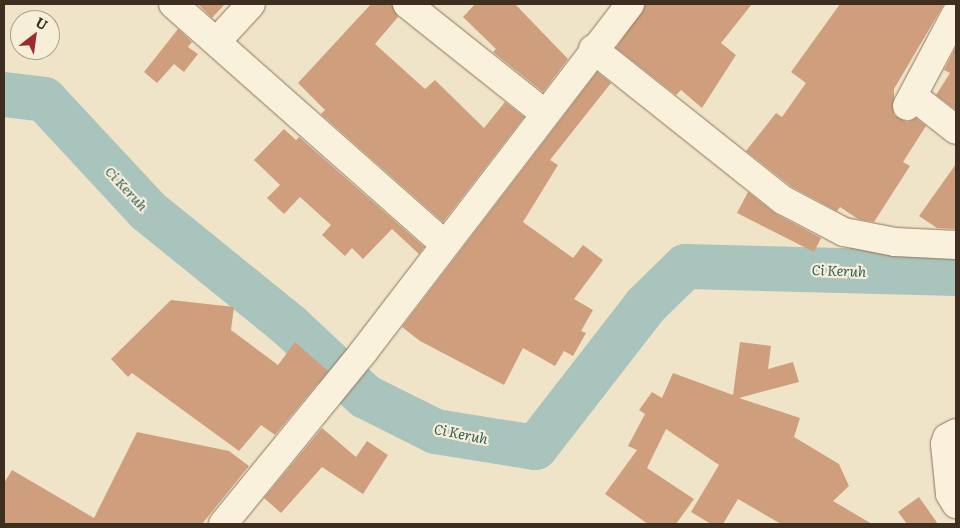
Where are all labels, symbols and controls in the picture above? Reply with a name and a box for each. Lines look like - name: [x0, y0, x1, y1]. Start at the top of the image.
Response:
- north arrow: [10, 10, 60, 60]
- text: U: [32, 11, 52, 34]
- water label: Ci Keruh: [102, 162, 152, 214]
- water label: Ci Keruh: [812, 261, 866, 279]
- water label: Ci Keruh: [433, 420, 489, 446]

